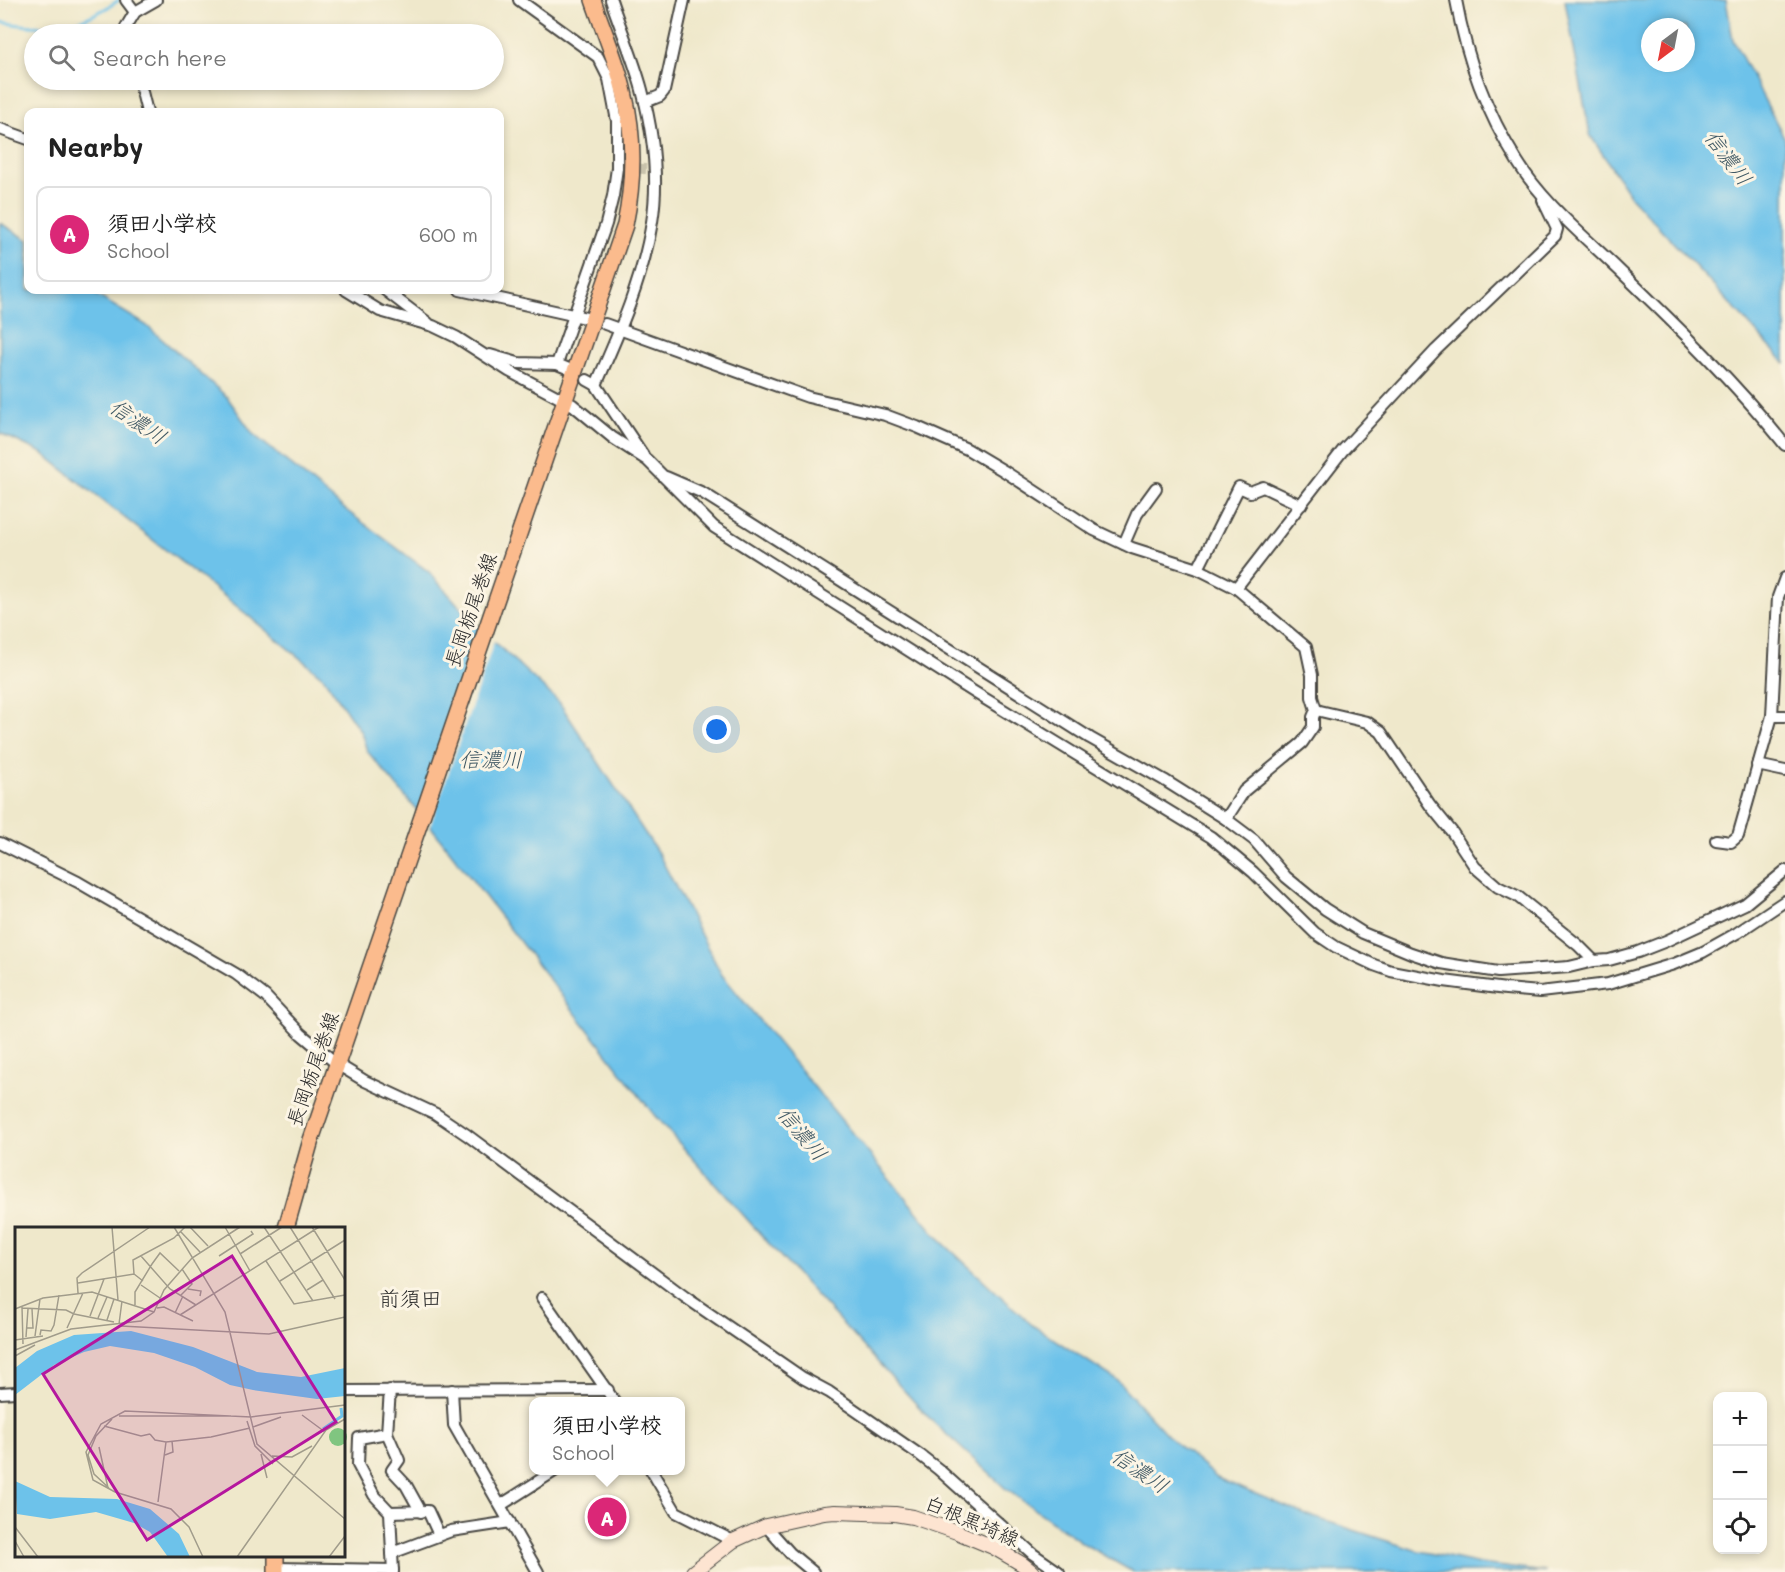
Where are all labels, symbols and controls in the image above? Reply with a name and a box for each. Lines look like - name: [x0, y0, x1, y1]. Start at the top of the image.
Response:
- north arrow: [1641, 18, 1695, 72]
- search box: [24, 24, 504, 90]
- icon: search: [45, 41, 78, 74]
- text: Search here: [93, 43, 227, 72]
- water label: 信濃川: [1699, 124, 1759, 190]
- text: Nearby: [48, 130, 143, 164]
- text: 須田小学校: [107, 208, 217, 237]
- text: A: [63, 221, 76, 247]
- text: 600 m: [419, 221, 478, 247]
- text: School: [107, 237, 170, 263]
- water label: 信濃川: [105, 392, 173, 450]
- street label: 長岡栃尾巻線: [438, 549, 502, 671]
- your location: [702, 715, 731, 744]
- water label: 信濃川: [460, 745, 523, 772]
- street label: 長岡栃尾巻線: [280, 1008, 344, 1130]
- water label: 信濃川: [773, 1100, 834, 1166]
- inset map: [15, 1227, 345, 1557]
- district label: 前須田: [379, 1284, 442, 1311]
- map controls: [1713, 1392, 1767, 1554]
- button: +: [1713, 1392, 1767, 1446]
- popup: [529, 1397, 685, 1475]
- text: 須田小学校: [552, 1410, 662, 1439]
- text: School: [552, 1439, 615, 1465]
- water label: 信濃川: [1107, 1441, 1175, 1499]
- button: −: [1713, 1446, 1767, 1500]
- street label: 白根黒埼線: [921, 1489, 1023, 1552]
- pin: A: [588, 1494, 626, 1540]
- button: locate: [1713, 1500, 1767, 1554]

